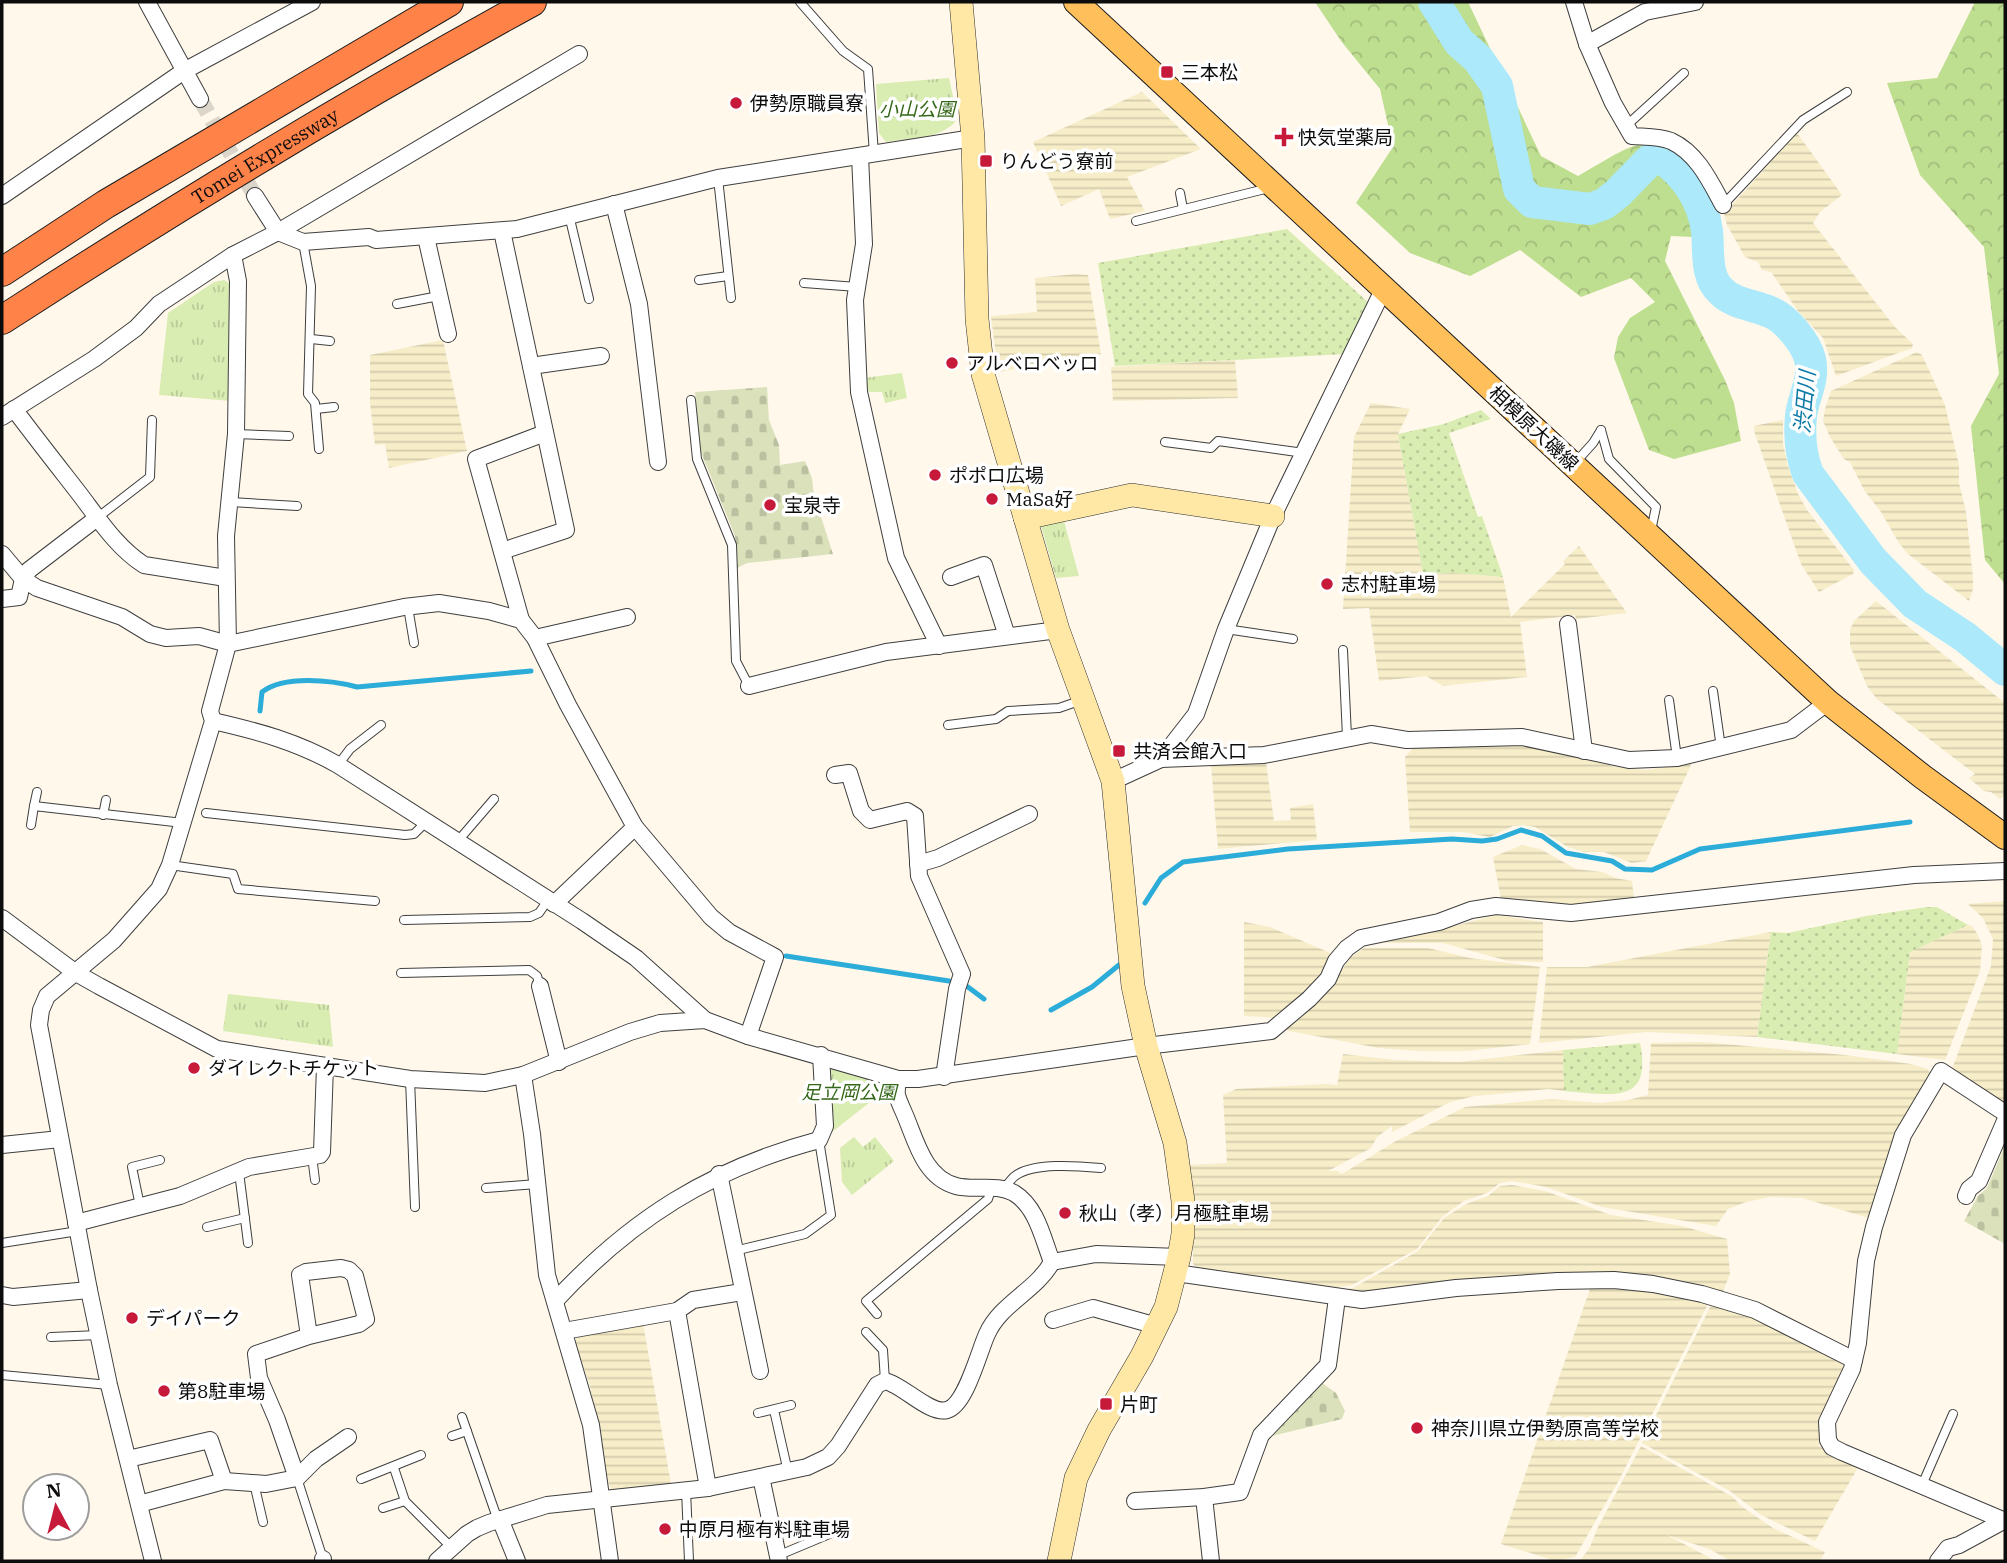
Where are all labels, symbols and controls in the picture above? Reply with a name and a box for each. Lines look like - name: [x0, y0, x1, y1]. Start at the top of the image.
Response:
- place label: 三本松: [1181, 60, 1238, 84]
- marker: 三本松: [1159, 64, 1175, 80]
- place label: 伊勢原職員寮: [750, 91, 864, 115]
- marker: 伊勢原職員寮: [728, 95, 744, 111]
- park label: 小山公園: [879, 97, 958, 121]
- street label: Tomei Expressway: [187, 102, 344, 209]
- place label: 快気堂薬局: [1298, 125, 1393, 149]
- marker: 快気堂薬局: [1276, 129, 1292, 145]
- place label: りんどう寮前: [1000, 149, 1113, 173]
- marker: りんどう寮前: [978, 153, 994, 169]
- place label: アルベロベッロ: [966, 351, 1099, 375]
- marker: アルベロベッロ: [944, 355, 960, 371]
- water label: 渋田川: [1787, 367, 1821, 435]
- street label: 相模原大磯線: [1484, 380, 1584, 476]
- place label: ポポロ広場: [949, 463, 1044, 487]
- marker: ポポロ広場: [927, 467, 943, 483]
- place label: MaSa好: [1006, 487, 1074, 511]
- marker: MaSa好: [984, 491, 1000, 507]
- place label: 宝泉寺: [784, 493, 841, 517]
- marker: 宝泉寺: [762, 497, 778, 513]
- place label: 志村駐車場: [1341, 572, 1436, 596]
- marker: 志村駐車場: [1319, 576, 1335, 592]
- place label: 共済会館入口: [1133, 739, 1247, 763]
- marker: 共済会館入口: [1111, 743, 1127, 759]
- place label: ダイレクトチケット: [208, 1056, 379, 1080]
- marker: ダイレクトチケット: [186, 1060, 202, 1076]
- park label: 足立岡公園: [801, 1080, 899, 1104]
- place label: 秋山（孝）月極駐車場: [1079, 1201, 1269, 1225]
- marker: 秋山（孝）月極駐車場: [1057, 1205, 1073, 1221]
- place label: デイパーク: [146, 1306, 241, 1330]
- marker: デイパーク: [124, 1310, 140, 1326]
- place label: 第8駐車場: [178, 1379, 265, 1403]
- marker: 第8駐車場: [156, 1383, 172, 1399]
- place label: 片町: [1120, 1392, 1158, 1416]
- marker: 片町: [1098, 1396, 1114, 1412]
- place label: 神奈川県立伊勢原高等学校: [1431, 1416, 1659, 1440]
- marker: 神奈川県立伊勢原高等学校: [1409, 1420, 1425, 1436]
- north arrow: [21, 1472, 91, 1542]
- text: N: [45, 1477, 63, 1503]
- place label: 中原月極有料駐車場: [679, 1517, 850, 1541]
- marker: 中原月極有料駐車場: [657, 1521, 673, 1537]

